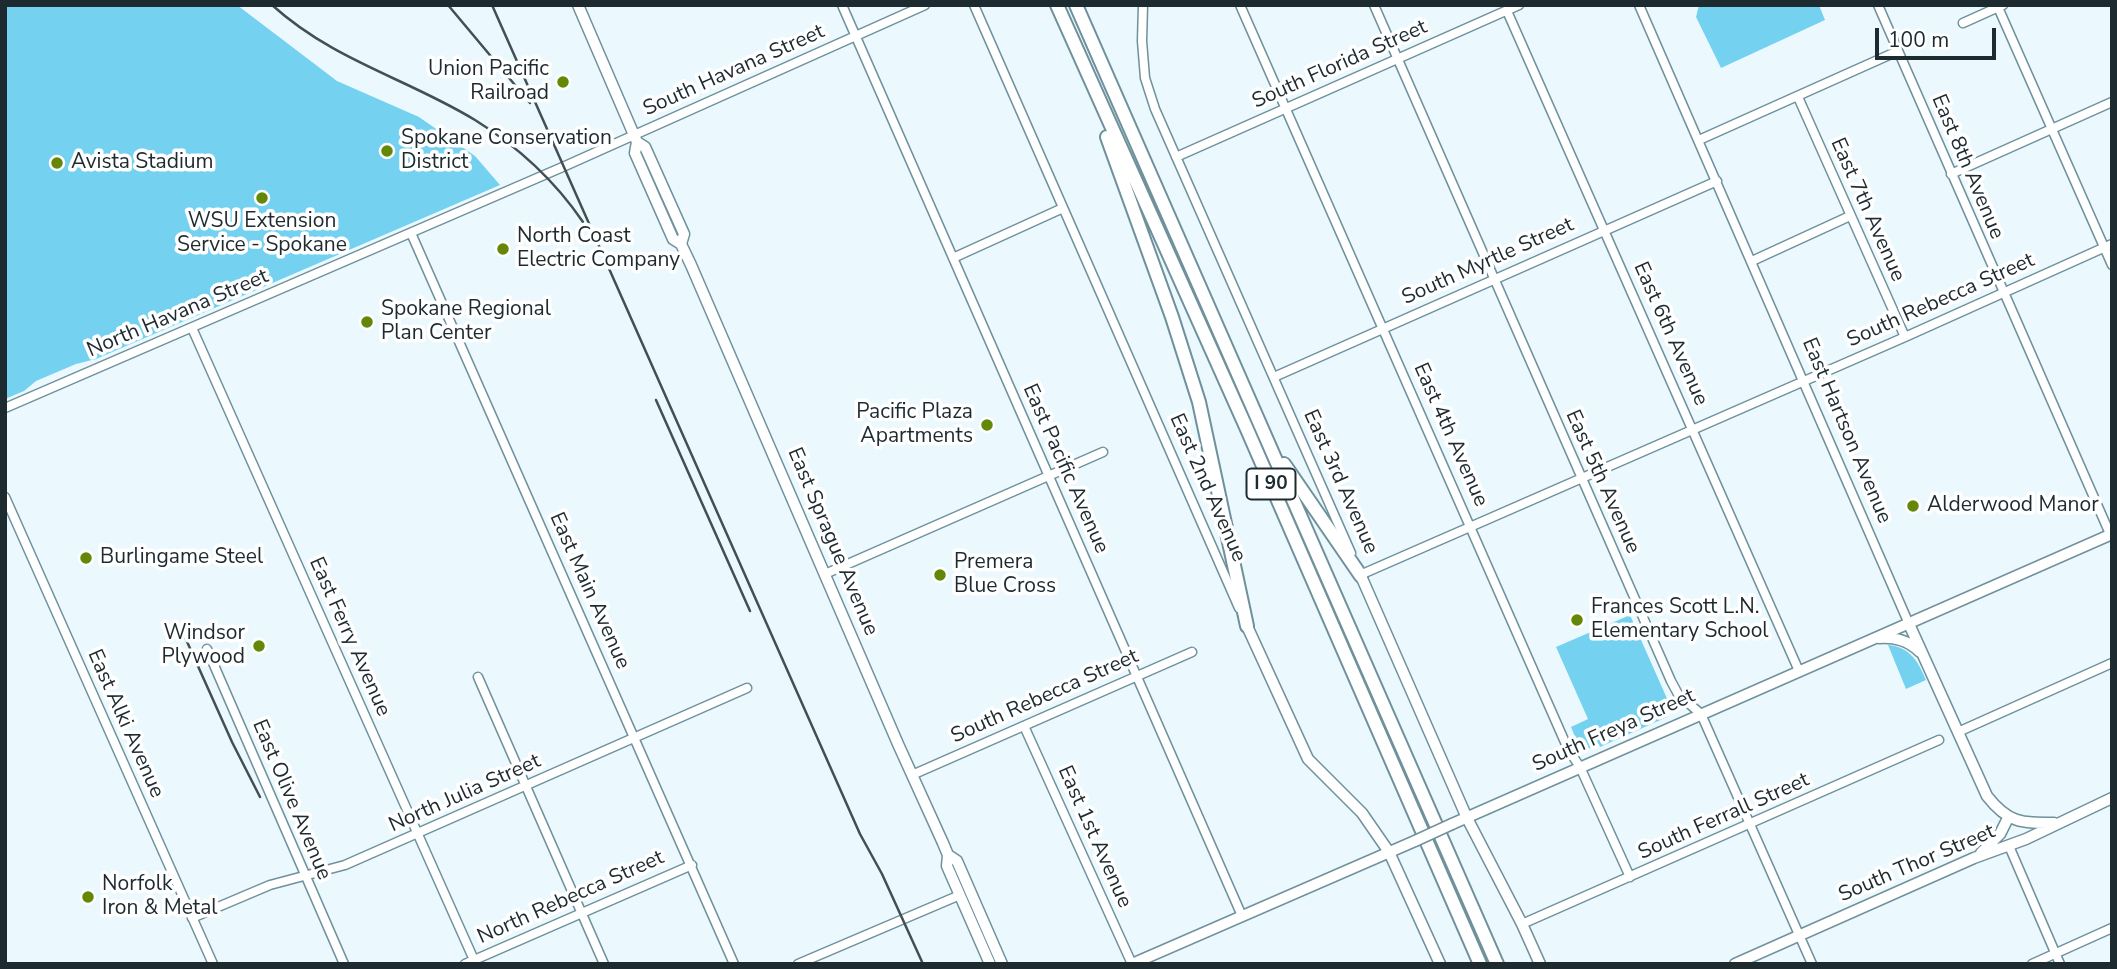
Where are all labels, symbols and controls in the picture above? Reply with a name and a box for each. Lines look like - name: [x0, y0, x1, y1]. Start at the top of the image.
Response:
- scale bar: [1879, 14, 2000, 58]
- street label: South Florida Street: [1249, 15, 1431, 115]
- street label: South Havana Street: [640, 20, 828, 122]
- text: 100 m: [1888, 26, 1949, 54]
- place label: Union Pacific Railroad: [428, 57, 549, 107]
- marker: Union Pacific Railroad: [555, 74, 571, 90]
- street label: East 8th Avenue: [1925, 91, 2009, 243]
- place label: Spokane Conservation District: [401, 126, 612, 176]
- street label: East 7th Avenue: [1824, 134, 1910, 286]
- marker: Spokane Conservation District: [379, 143, 395, 159]
- place label: Avista Stadium: [71, 150, 214, 176]
- marker: Avista Stadium: [49, 155, 65, 171]
- marker: WSU Extension Service - Spokane: [254, 190, 270, 206]
- place label: WSU Extension Service - Spokane: [177, 209, 347, 259]
- street label: South Myrtle Street: [1398, 213, 1578, 311]
- place label: North Coast Electric Company: [517, 224, 680, 274]
- marker: North Coast Electric Company: [495, 241, 511, 257]
- street label: South Rebecca Street: [1843, 248, 2039, 354]
- street label: East 6th Avenue: [1627, 258, 1713, 410]
- street label: North Havana Street: [84, 264, 272, 364]
- place label: Spokane Regional Plan Center: [381, 297, 551, 347]
- marker: Spokane Regional Plan Center: [359, 314, 375, 330]
- street label: East Hartson Avenue: [1796, 334, 1896, 528]
- street label: East 4th Avenue: [1407, 359, 1493, 511]
- street label: East Pacific Avenue: [1016, 380, 1114, 558]
- place label: Pacific Plaza Apartments: [856, 400, 973, 450]
- street label: East 3rd Avenue: [1297, 406, 1383, 558]
- street label: East 5th Avenue: [1559, 406, 1645, 558]
- street label: East 2nd Avenue: [1163, 410, 1251, 566]
- marker: Pacific Plaza Apartments: [979, 417, 995, 433]
- street label: East Sprague Avenue: [781, 444, 883, 640]
- road number: I 90: [1246, 468, 1296, 499]
- place label: Alderwood Manor: [1927, 493, 2099, 519]
- marker: Alderwood Manor: [1905, 498, 1921, 514]
- street label: East Main Avenue: [543, 509, 635, 673]
- place label: Burlingame Steel: [100, 545, 263, 571]
- marker: Burlingame Steel: [78, 550, 94, 566]
- place label: Premera Blue Cross: [954, 550, 1056, 600]
- street label: East Ferry Avenue: [303, 554, 395, 720]
- marker: Premera Blue Cross: [932, 567, 948, 583]
- place label: Frances Scott L.N. Elementary School: [1591, 595, 1769, 645]
- marker: Frances Scott L.N. Elementary School: [1569, 612, 1585, 628]
- place label: Windsor Plywood: [161, 621, 245, 671]
- marker: Windsor Plywood: [251, 638, 267, 654]
- street label: South Rebecca Street: [947, 644, 1143, 750]
- street label: East Alki Avenue: [81, 646, 169, 802]
- street label: South Freya Street: [1529, 684, 1699, 778]
- street label: East Olive Avenue: [246, 716, 336, 884]
- street label: North Julia Street: [385, 749, 545, 839]
- street label: East 1st Avenue: [1051, 762, 1137, 912]
- street label: South Ferrall Street: [1635, 768, 1813, 866]
- street label: South Thor Street: [1835, 820, 1999, 908]
- street label: North Rebecca Street: [474, 846, 668, 950]
- place label: Norfolk Iron & Metal: [102, 872, 218, 922]
- marker: Norfolk Iron & Metal: [80, 889, 96, 905]

